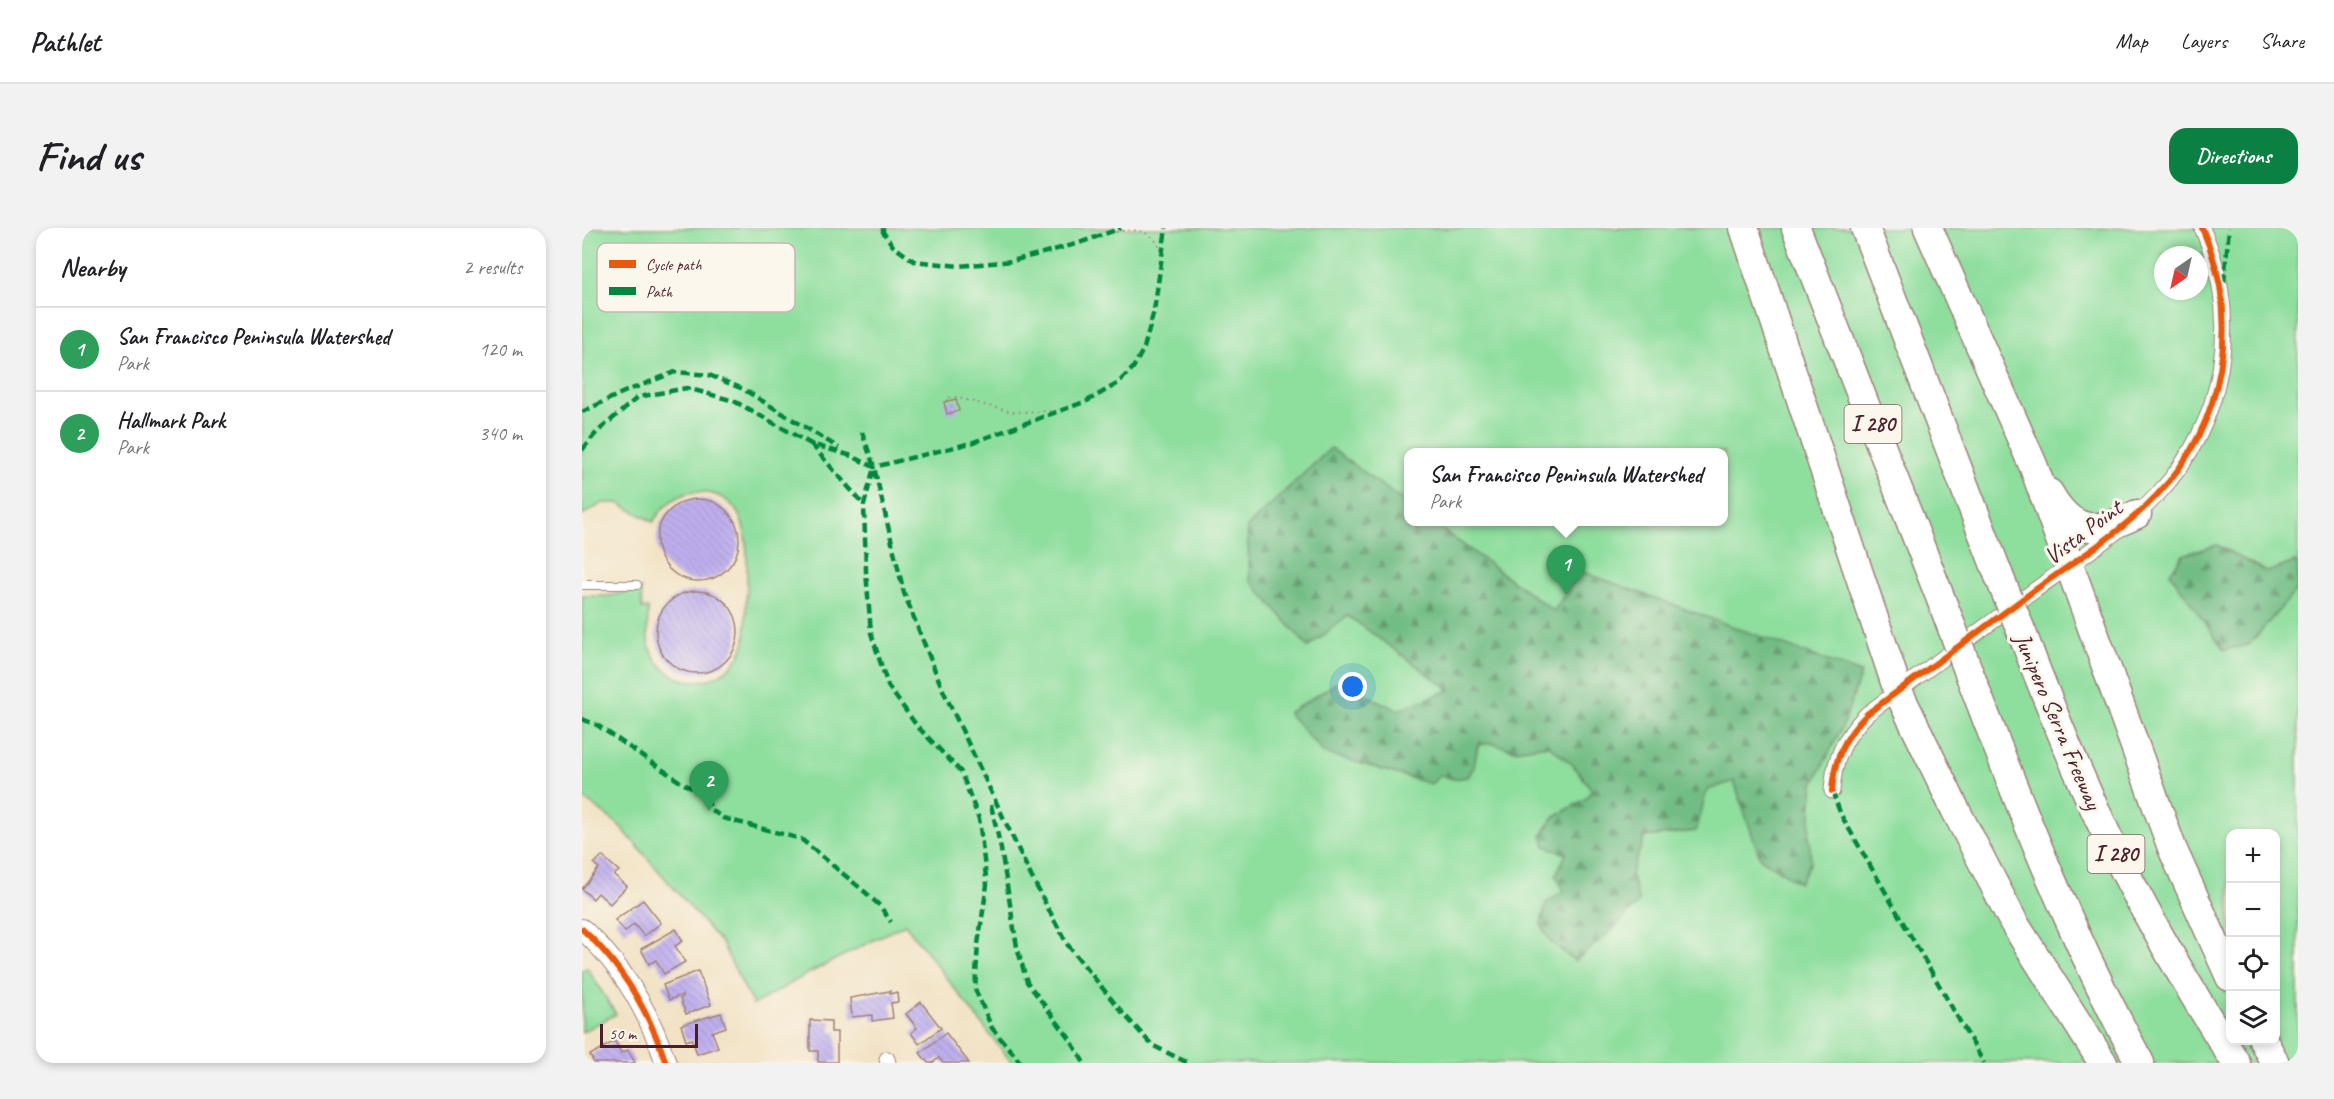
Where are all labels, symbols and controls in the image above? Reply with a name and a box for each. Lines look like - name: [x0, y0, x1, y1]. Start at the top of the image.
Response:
- text: Pathlet: [30, 24, 100, 59]
- text: Map: [2115, 28, 2148, 54]
- text: Layers: [2181, 28, 2227, 54]
- text: Share: [2260, 28, 2304, 54]
- button: Directions: [2169, 128, 2298, 184]
- text: Find us: [36, 130, 141, 183]
- legend: [597, 243, 795, 312]
- north arrow: [2154, 246, 2208, 300]
- text: Nearby: [60, 251, 125, 284]
- text: 2 results: [463, 255, 522, 280]
- text: Cycle path: [646, 255, 702, 275]
- text: Path: [646, 282, 673, 302]
- text: San Francisco Peninsula Watershed: [117, 323, 390, 351]
- text: 1: [75, 337, 84, 362]
- text: 120 m: [479, 337, 522, 362]
- text: Park: [117, 351, 149, 376]
- road number: I 280: [1844, 405, 1902, 443]
- text: Hallmark Park: [117, 407, 225, 435]
- text: 2: [75, 421, 84, 446]
- text: 340 m: [479, 421, 522, 446]
- text: Park: [117, 435, 149, 460]
- popup: [1404, 448, 1728, 526]
- text: San Francisco Peninsula Watershed: [1430, 461, 1702, 489]
- text: Park: [1430, 489, 1461, 514]
- street label: Vista Point: [2038, 492, 2130, 571]
- pin: 1: [1546, 546, 1586, 595]
- street label: Junipero Serra Freeway: [2007, 627, 2109, 815]
- your location: [1338, 672, 1367, 701]
- pin: 2: [690, 762, 728, 811]
- map controls: [2226, 829, 2280, 1045]
- button: +: [2226, 829, 2280, 883]
- road number: I 280: [2088, 835, 2144, 873]
- button: −: [2226, 883, 2280, 937]
- button: locate: [2226, 937, 2280, 991]
- button: layers: [2226, 991, 2280, 1045]
- scale bar: [600, 1021, 698, 1048]
- text: 50 m: [609, 1024, 636, 1044]

